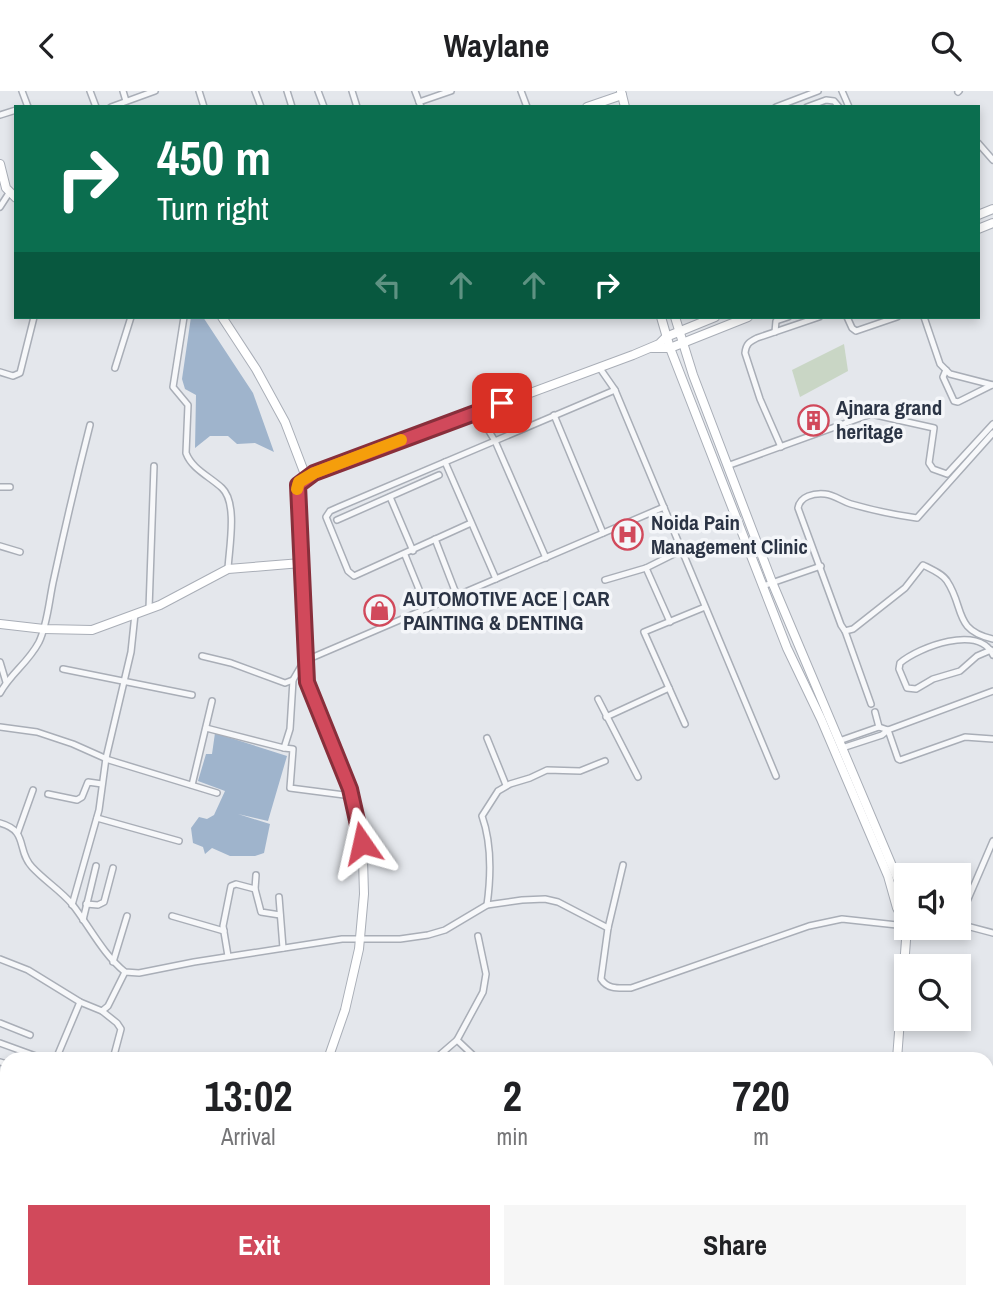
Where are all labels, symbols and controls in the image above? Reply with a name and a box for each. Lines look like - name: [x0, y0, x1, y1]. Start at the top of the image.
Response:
- text: Waylane: [444, 24, 549, 67]
- icon: back: [28, 27, 66, 65]
- icon: search: [927, 27, 965, 65]
- text: 450 m: [157, 124, 271, 190]
- icon: right: [42, 133, 133, 224]
- text: Turn right: [157, 187, 269, 230]
- icon: left: [369, 266, 407, 304]
- icon: ahead: [442, 266, 480, 304]
- icon: ahead: [515, 266, 553, 304]
- icon: right: [588, 266, 626, 304]
- pin: [472, 373, 532, 433]
- icon: arrive: [483, 384, 521, 422]
- place label: Ajnara grand heritage: [836, 393, 942, 446]
- building icon: Ajnara grand heritage: [796, 403, 830, 437]
- place label: Noida Pain Management Clinic: [651, 508, 808, 561]
- hospital icon: Noida Pain Management Clinic: [611, 518, 645, 552]
- place label: AUTOMOTIVE ACE | CAR PAINTING & DENTING: [403, 584, 610, 637]
- shop icon: AUTOMOTIVE ACE | CAR PAINTING & DENTING: [363, 594, 397, 628]
- position arrow: [325, 806, 399, 880]
- map controls: [894, 863, 971, 1031]
- button: sound: [894, 863, 971, 940]
- button: search: [894, 954, 971, 1031]
- text: 13:02: [204, 1068, 292, 1124]
- text: 2: [503, 1068, 522, 1124]
- text: 720: [732, 1068, 790, 1124]
- text: Arrival: [221, 1121, 276, 1152]
- text: min: [497, 1121, 528, 1152]
- text: m: [753, 1121, 769, 1152]
- button: Exit: [28, 1205, 490, 1285]
- button: Share: [504, 1205, 966, 1285]

